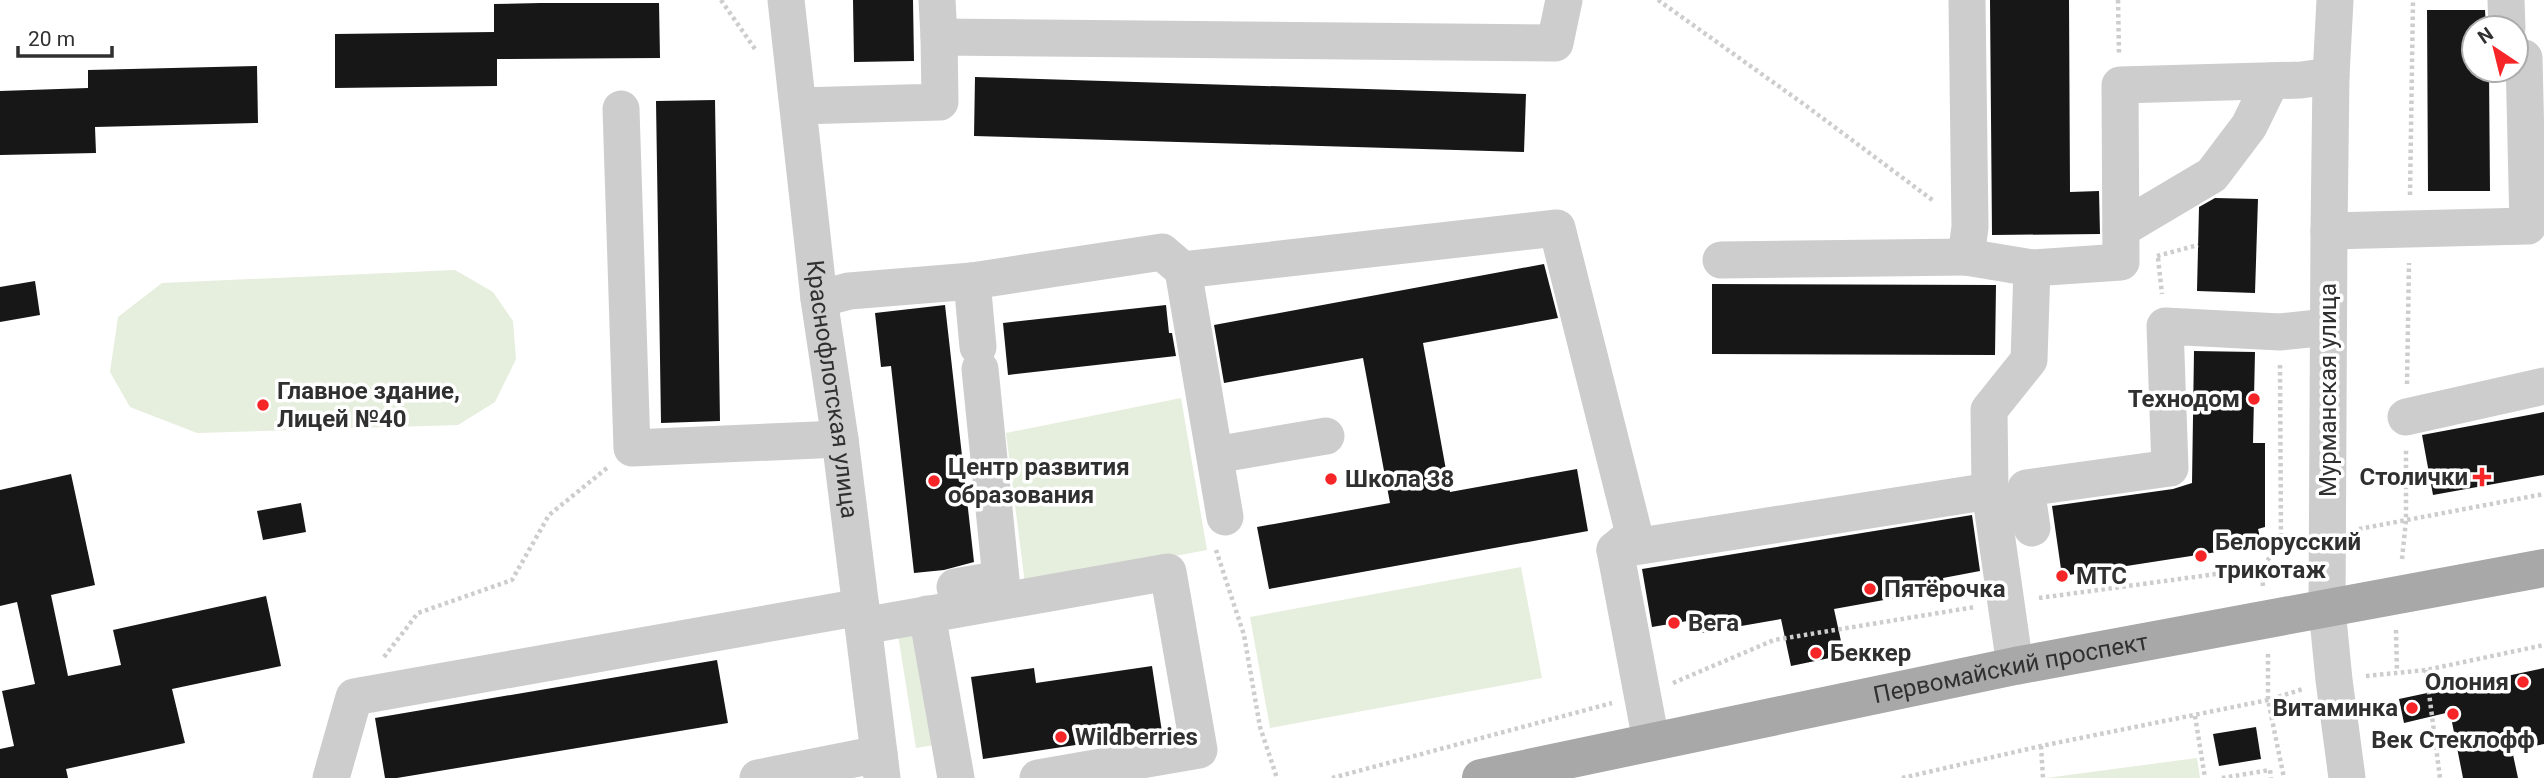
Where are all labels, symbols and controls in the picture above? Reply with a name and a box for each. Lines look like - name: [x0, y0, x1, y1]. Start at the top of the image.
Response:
- scale bar: [18, 14, 112, 58]
- north arrow: [2460, 14, 2530, 84]
- text: N: [2473, 22, 2498, 49]
- text: 20 m: [28, 27, 75, 51]
- street label: Краснофлотская улица: [801, 259, 864, 520]
- street label: Мурманская улица: [2314, 283, 2342, 497]
- place label: Главное здание, Лицей №40: [277, 377, 460, 433]
- place label: Технодом: [2128, 385, 2240, 413]
- marker: Технодом: [2246, 391, 2262, 407]
- marker: Главное здание, Лицей №40: [255, 397, 271, 413]
- place label: Центр развития образования: [948, 453, 1130, 509]
- place label: Столички: [2359, 463, 2468, 491]
- place label: Школа 38: [1345, 465, 1454, 493]
- marker: Столички: [2474, 469, 2490, 485]
- marker: Школа 38: [1323, 471, 1339, 487]
- marker: Центр развития образования: [926, 473, 942, 489]
- place label: Белорусский трикотаж: [2215, 528, 2361, 584]
- marker: Белорусский трикотаж: [2193, 548, 2209, 564]
- place label: МТС: [2076, 562, 2127, 590]
- marker: МТС: [2054, 568, 2070, 584]
- place label: Пятёрочка: [1884, 575, 2006, 603]
- marker: Пятёрочка: [1862, 581, 1878, 597]
- place label: Вега: [1688, 609, 1739, 637]
- marker: Вега: [1666, 615, 1682, 631]
- street label: Первомайский проспект: [1871, 628, 2151, 709]
- place label: Беккер: [1830, 639, 1911, 667]
- marker: Беккер: [1808, 645, 1824, 661]
- place label: Олония: [2425, 668, 2509, 696]
- marker: Олония: [2515, 674, 2531, 690]
- place label: Витаминка: [2272, 694, 2398, 722]
- marker: Витаминка: [2404, 700, 2420, 716]
- marker: Век Стеклофф: [2445, 706, 2461, 722]
- place label: Wildberries: [1075, 723, 1198, 751]
- place label: Век Стеклофф: [2371, 726, 2535, 754]
- marker: Wildberries: [1053, 729, 1069, 745]

